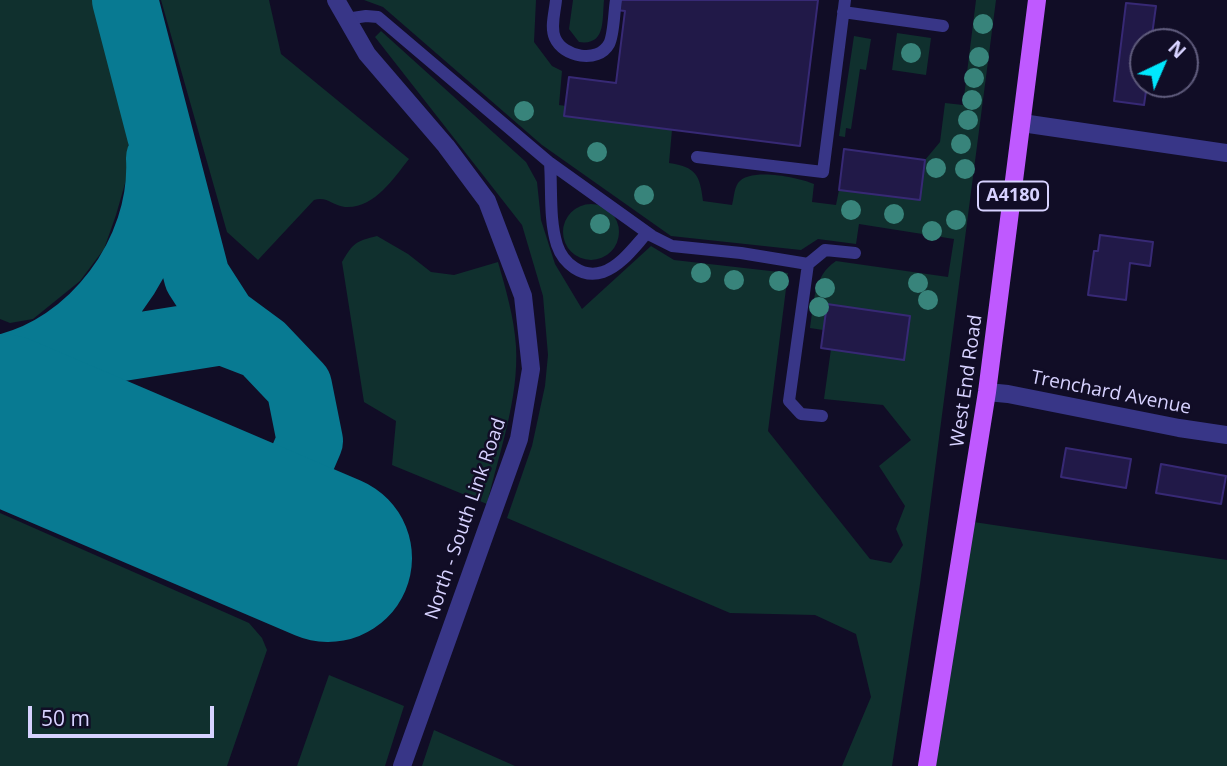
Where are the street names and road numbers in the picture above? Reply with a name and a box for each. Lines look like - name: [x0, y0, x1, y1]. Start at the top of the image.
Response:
- road number: A4180: [978, 182, 1048, 210]
- street label: West End Road: [946, 314, 988, 448]
- street label: Trenchard Avenue: [1029, 366, 1193, 420]
- street label: North - South Link Road: [421, 415, 511, 623]

